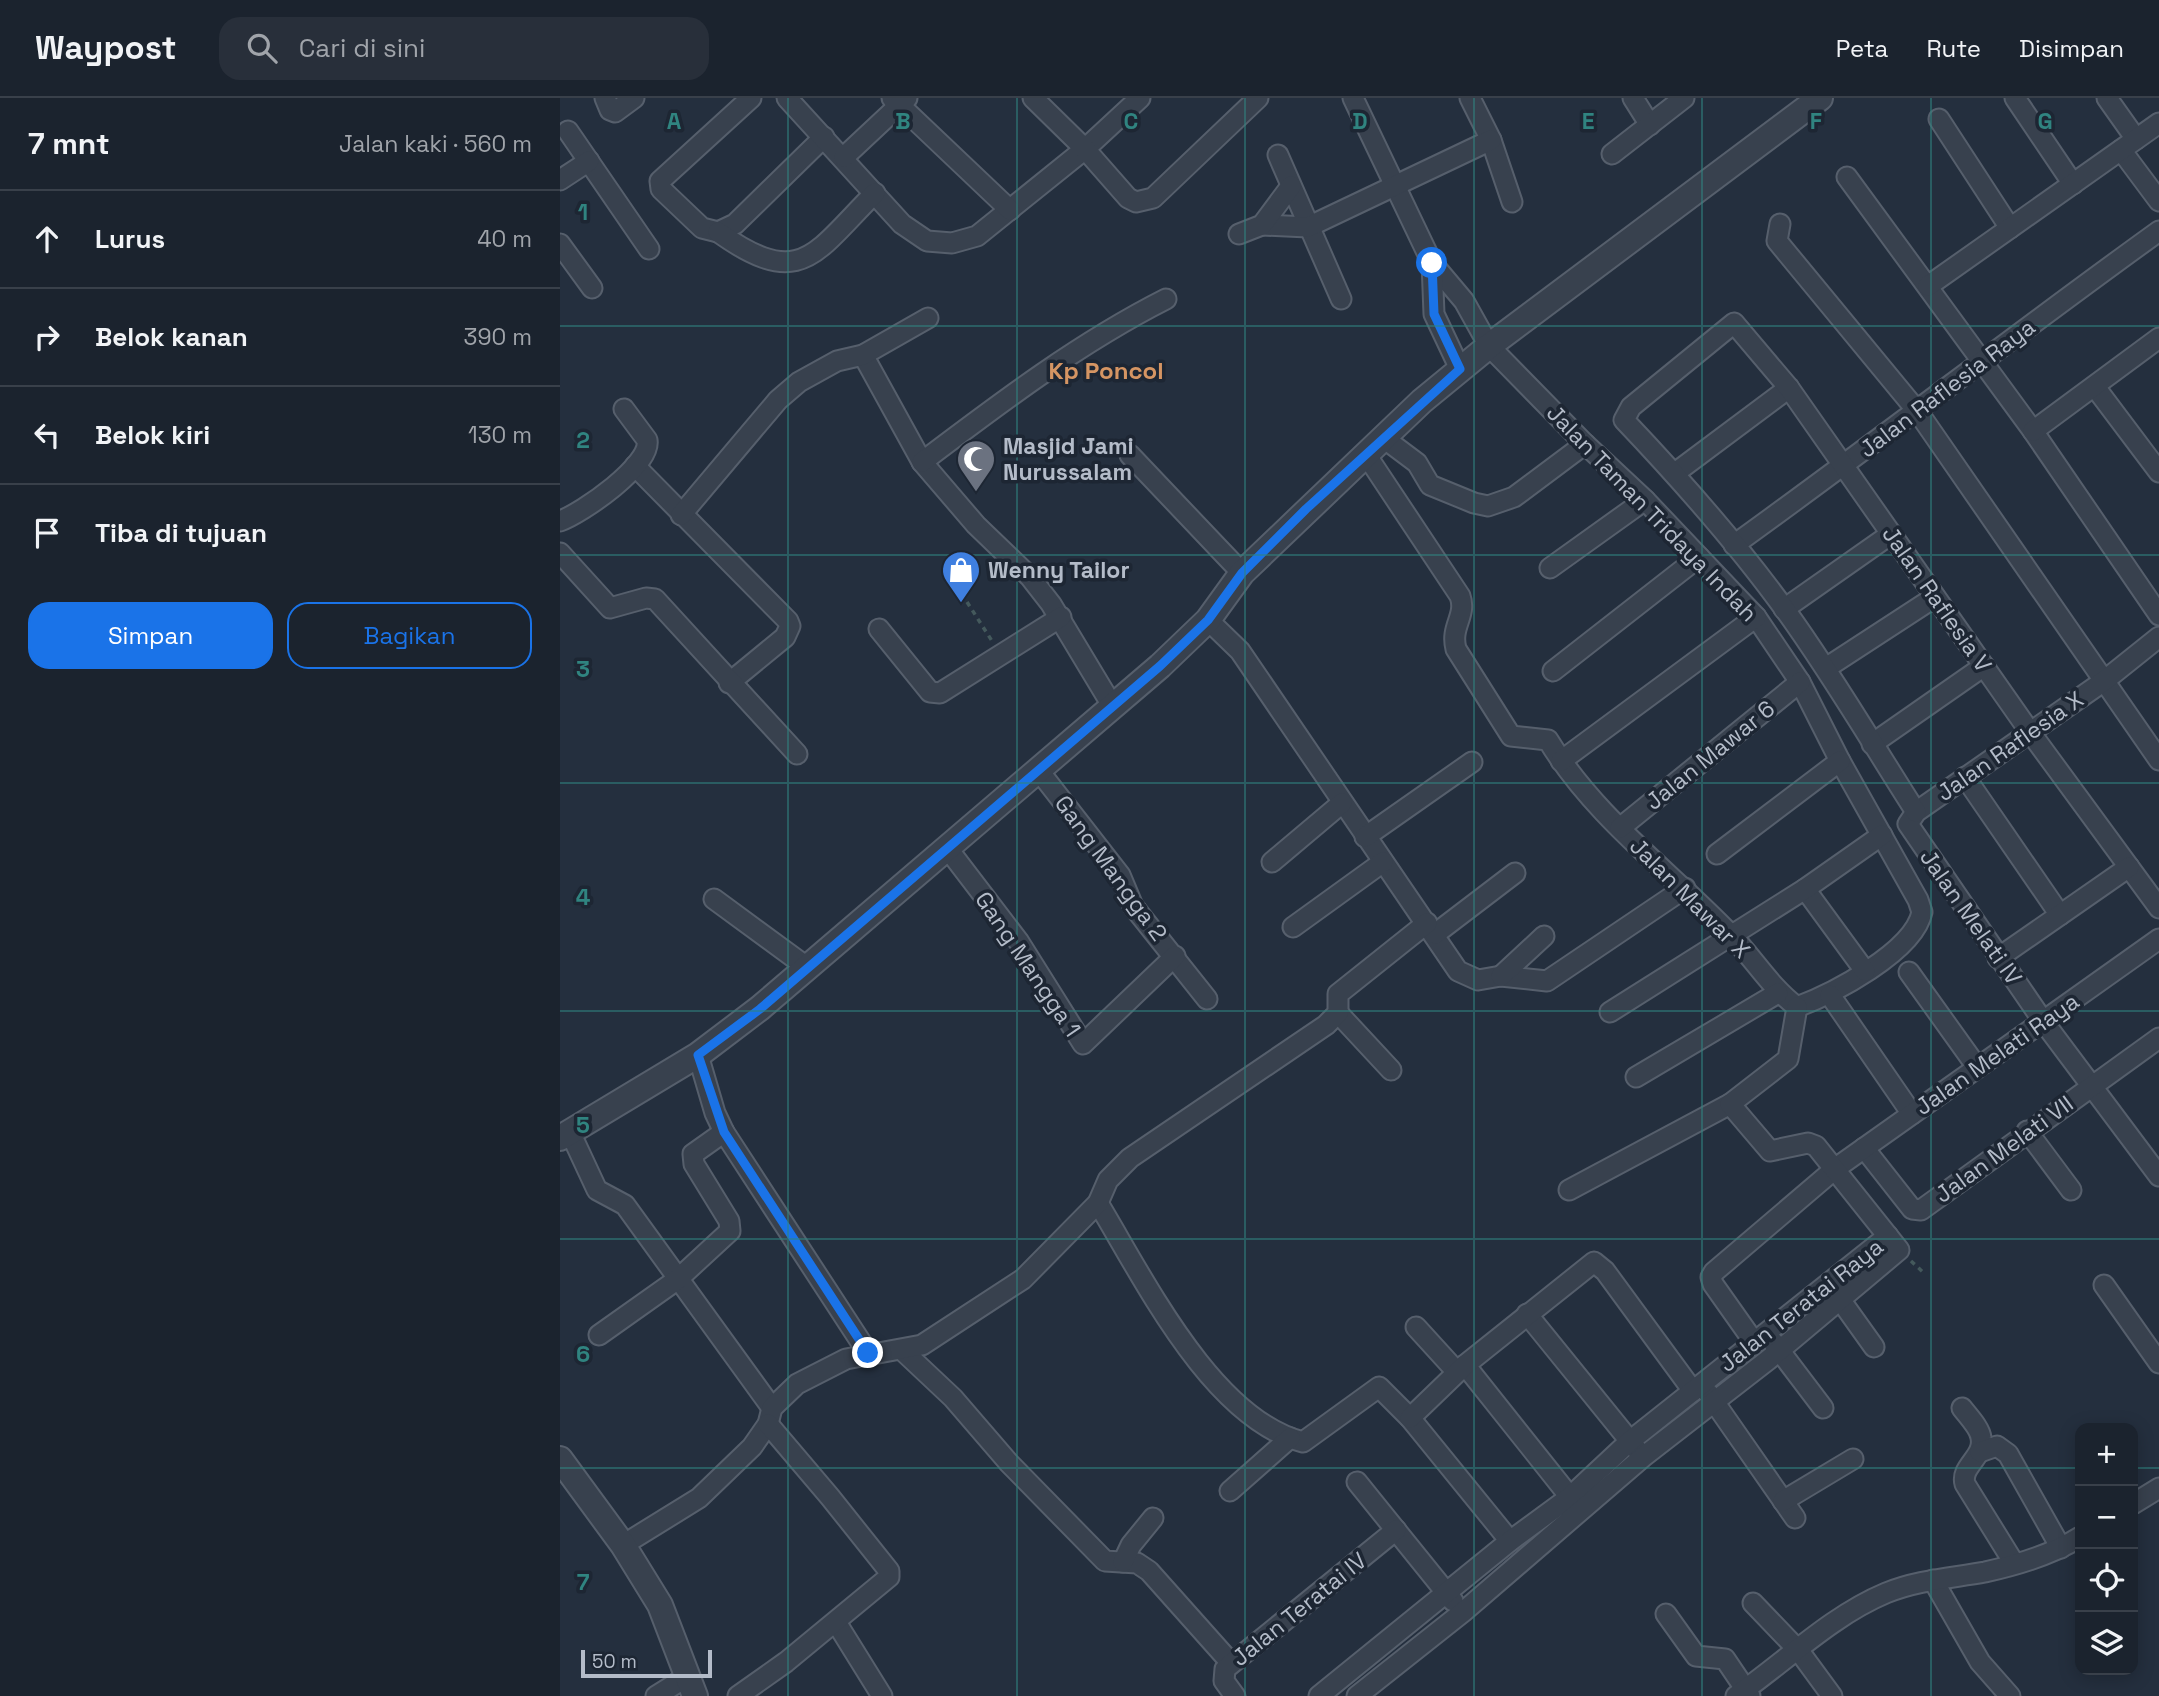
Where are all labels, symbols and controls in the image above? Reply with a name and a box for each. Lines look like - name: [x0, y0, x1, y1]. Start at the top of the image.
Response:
- search box: [219, 17, 709, 80]
- text: Waypost: [35, 27, 177, 69]
- icon: search: [243, 29, 281, 67]
- text: Cari di sini: [299, 31, 425, 65]
- text: Peta: [1836, 33, 1888, 64]
- text: Rute: [1926, 33, 1981, 64]
- text: Disimpan: [2019, 33, 2124, 64]
- text: A: [667, 106, 682, 136]
- text: B: [895, 106, 911, 136]
- text: C: [1124, 106, 1138, 136]
- text: D: [1352, 106, 1368, 136]
- text: E: [1582, 106, 1594, 136]
- text: F: [1810, 106, 1822, 136]
- text: G: [2037, 106, 2053, 136]
- text: 7 mnt: [28, 124, 110, 163]
- text: Jalan kaki · 560 m: [339, 129, 532, 159]
- text: 1: [578, 197, 588, 227]
- icon: ahead: [28, 220, 66, 258]
- text: Lurus: [95, 222, 165, 256]
- text: 40 m: [477, 224, 532, 254]
- route start: [1416, 247, 1447, 278]
- street label: Jalan Raflesia Raya: [1853, 312, 2041, 464]
- icon: right: [28, 318, 66, 356]
- text: Belok kanan: [95, 320, 248, 354]
- text: 390 m: [464, 322, 532, 352]
- district label: Kp Poncol: [1048, 355, 1164, 386]
- street label: Jalan Taman Tridaya Indah: [1540, 398, 1764, 628]
- icon: left: [28, 416, 66, 454]
- text: Belok kiri: [95, 418, 210, 452]
- text: 130 m: [468, 420, 532, 450]
- text: 2: [576, 425, 590, 455]
- place label: Masjid Jami Nurussalam: [1003, 431, 1134, 487]
- mosque icon: Masjid Jami Nurussalam: [955, 438, 997, 493]
- icon: arrive: [28, 514, 66, 552]
- text: Tiba di tujuan: [95, 516, 267, 550]
- street label: Jalan Raflesia V: [1875, 520, 1999, 678]
- shop icon: Wenny Tailor: [940, 549, 982, 604]
- place label: Wenny Tailor: [988, 555, 1130, 585]
- button: Simpan: [28, 602, 273, 669]
- button: Bagikan: [287, 602, 532, 669]
- text: 3: [576, 654, 590, 684]
- street label: Jalan Raflesia X: [1931, 684, 2089, 808]
- street label: Jalan Mawar 6: [1639, 694, 1781, 816]
- street label: Gang Mangga 2: [1048, 789, 1174, 947]
- street label: Jalan Mawar X: [1623, 831, 1757, 965]
- street label: Jalan Melati IV: [1913, 843, 2029, 991]
- text: 4: [576, 882, 591, 912]
- street label: Gang Mangga 1: [968, 886, 1088, 1042]
- street label: Jalan Melati Raya: [1909, 986, 2085, 1122]
- street label: Jalan Melati VII: [1929, 1089, 2079, 1209]
- text: 5: [576, 1110, 590, 1140]
- street label: Jalan Teratai Raya: [1713, 1232, 1889, 1378]
- route end: [852, 1337, 883, 1368]
- text: 6: [576, 1339, 590, 1369]
- map controls: [2075, 1423, 2138, 1675]
- button: +: [2075, 1423, 2138, 1486]
- button: −: [2075, 1486, 2138, 1549]
- street label: Jalan Teratai IV: [1225, 1545, 1373, 1673]
- button: locate: [2075, 1549, 2138, 1612]
- text: 7: [577, 1567, 590, 1597]
- button: layers: [2075, 1612, 2138, 1675]
- scale bar: [581, 1647, 712, 1679]
- text: 50 m: [592, 1649, 637, 1674]

